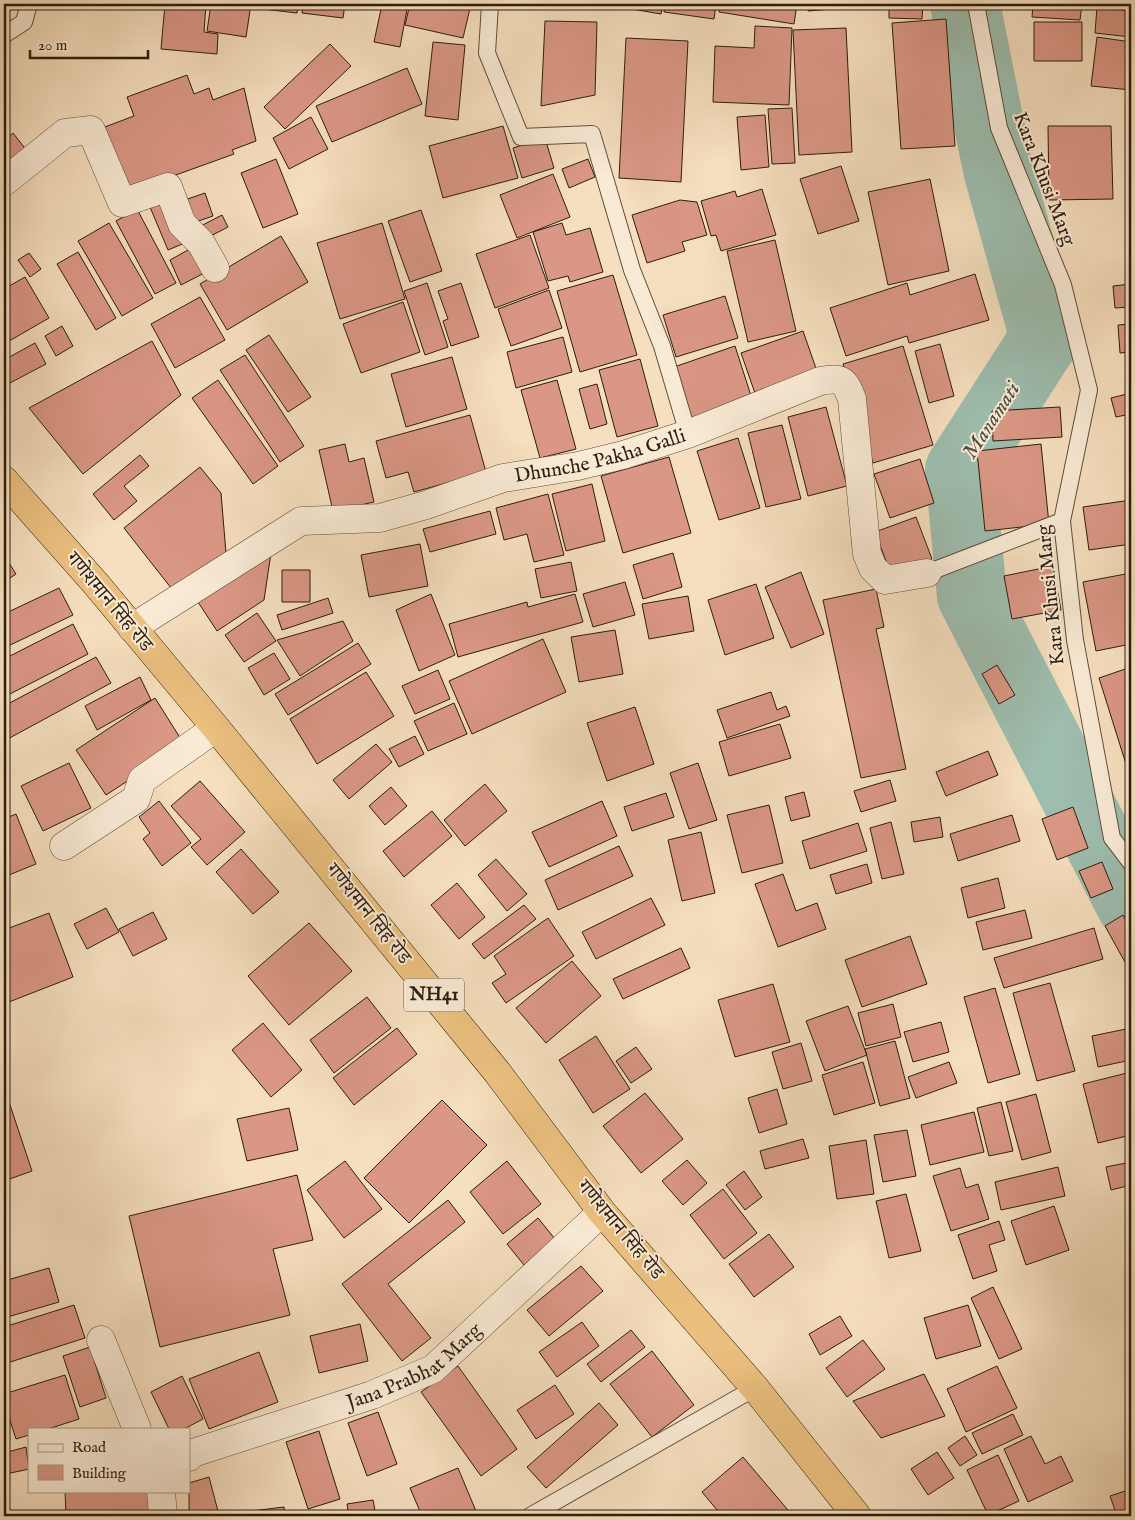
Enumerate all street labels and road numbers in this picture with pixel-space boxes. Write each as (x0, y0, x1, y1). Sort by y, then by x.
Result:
street label: Kara Khusi Marg (1007, 109, 1081, 250)
street label: Dhunche Pakha Galli (513, 423, 689, 489)
street label: Kara Khusi Marg (1031, 522, 1071, 667)
street label: गणेशमान सिंह रोड (60, 546, 160, 658)
street label: गणेशमान सिंह रोड (319, 857, 418, 971)
road number: NH41 (404, 978, 464, 1012)
street label: गणेशमान सिंह रोड (571, 1174, 671, 1286)
street label: Jana Prabhat Marg (342, 1317, 488, 1416)

